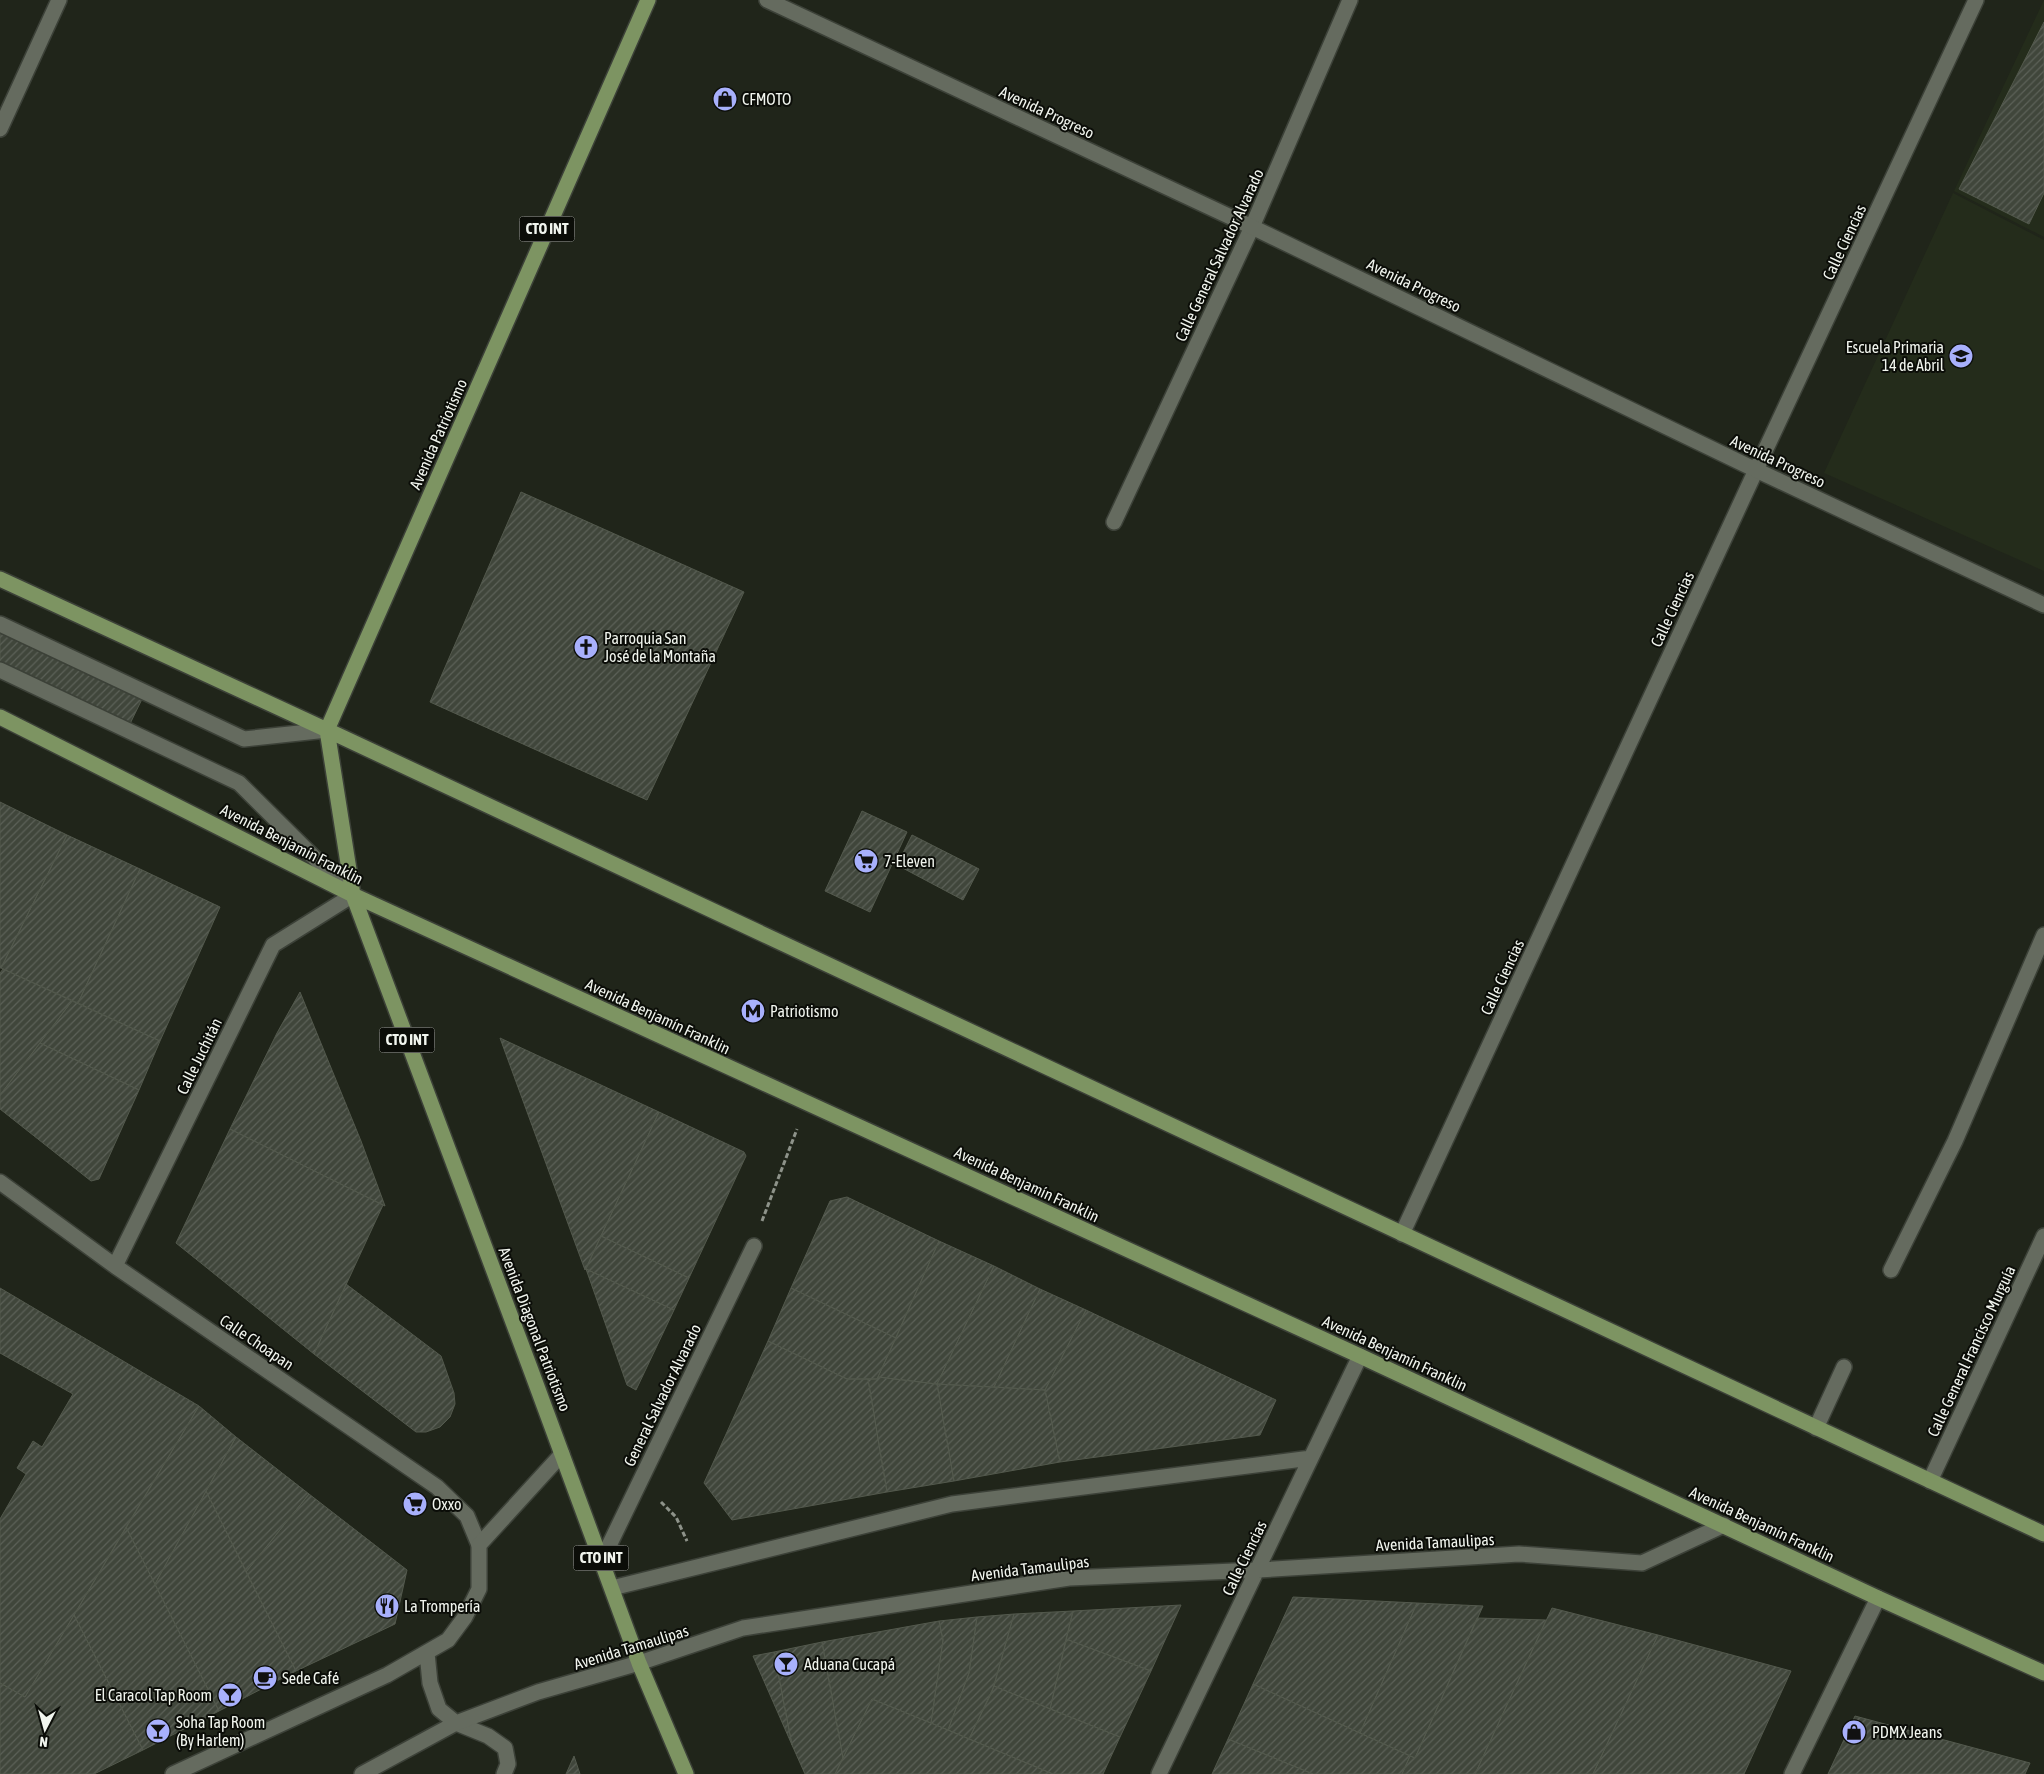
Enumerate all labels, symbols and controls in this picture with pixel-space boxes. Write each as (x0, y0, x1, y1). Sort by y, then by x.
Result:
street label: Avenida Progreso (996, 82, 1097, 143)
shop icon: CFMOTO (712, 86, 738, 112)
place label: CFMOTO (742, 90, 791, 108)
street label: Calle General Salvador Alvarado (1171, 166, 1267, 344)
street label: Calle Ciencias (1819, 201, 1869, 283)
road number: CTO INT (520, 216, 574, 242)
street label: Avenida Progreso (1364, 254, 1464, 316)
place label: Escuela Primaria 14 de Abril (1846, 338, 1945, 374)
school or university icon: Escuela Primaria 14 de Abril (1948, 343, 1974, 369)
street label: Avenida Patriotismo (406, 376, 470, 492)
street label: Avenida Progreso (1727, 431, 1828, 492)
street label: Calle Ciencias (1647, 568, 1697, 650)
place label: Parroquia San José de la Montaña (604, 629, 716, 665)
church icon: Parroquia San José de la Montaña (573, 634, 599, 660)
street label: Avenida Benjamín Franklin (217, 800, 366, 889)
supermarket icon: 7-Eleven (853, 848, 879, 874)
place label: 7-Eleven (884, 852, 935, 870)
street label: Calle Ciencias (1477, 936, 1527, 1018)
street label: Avenida Benjamín Franklin (582, 975, 733, 1058)
metro station icon: Patriotismo (740, 998, 766, 1024)
place label: Patriotismo (770, 1002, 838, 1020)
street label: Calle Juchitán (173, 1015, 225, 1097)
road number: CTO INT (380, 1028, 434, 1052)
street label: Avenida Benjamín Franklin (951, 1143, 1102, 1226)
street label: Avenida Diagonal Patriotismo (494, 1244, 575, 1414)
street label: Calle General Francisco Murguía (1923, 1263, 2019, 1440)
street label: Calle Choapan (216, 1311, 297, 1374)
street label: Avenida Benjamín Franklin (1319, 1312, 1470, 1395)
street label: General Salvador Alvarado (620, 1321, 704, 1469)
street label: Avenida Benjamín Franklin (1686, 1483, 1837, 1566)
supermarket icon: Oxxo (402, 1491, 428, 1517)
place label: Oxxo (432, 1495, 462, 1513)
street label: Calle Ciencias (1218, 1517, 1270, 1598)
street label: Avenida Tamaulipas (1375, 1530, 1495, 1555)
road number: CTO INT (574, 1546, 628, 1570)
street label: Avenida Tamaulipas (970, 1552, 1091, 1585)
restaurant icon: La Trompería (374, 1593, 400, 1619)
place label: La Trompería (404, 1597, 480, 1616)
street label: Avenida Tamaulipas (572, 1621, 691, 1674)
bar icon: Aduana Cucapá (773, 1651, 799, 1677)
place label: Aduana Cucapá (804, 1655, 895, 1674)
cafe icon: Sede Café (252, 1665, 278, 1691)
place label: Sede Café (282, 1669, 339, 1687)
bar icon: El Caracol Tap Room (217, 1682, 243, 1708)
place label: El Caracol Tap Room (95, 1686, 212, 1705)
north arrow (20, 1704, 70, 1754)
place label: Soha Tap Room (By Harlem) (176, 1713, 265, 1750)
bar icon: Soha Tap Room (By Harlem) (145, 1718, 171, 1744)
shop icon: PDMX Jeans (1841, 1719, 1867, 1745)
place label: PDMX Jeans (1872, 1723, 1942, 1741)
text: N (39, 1734, 49, 1750)

